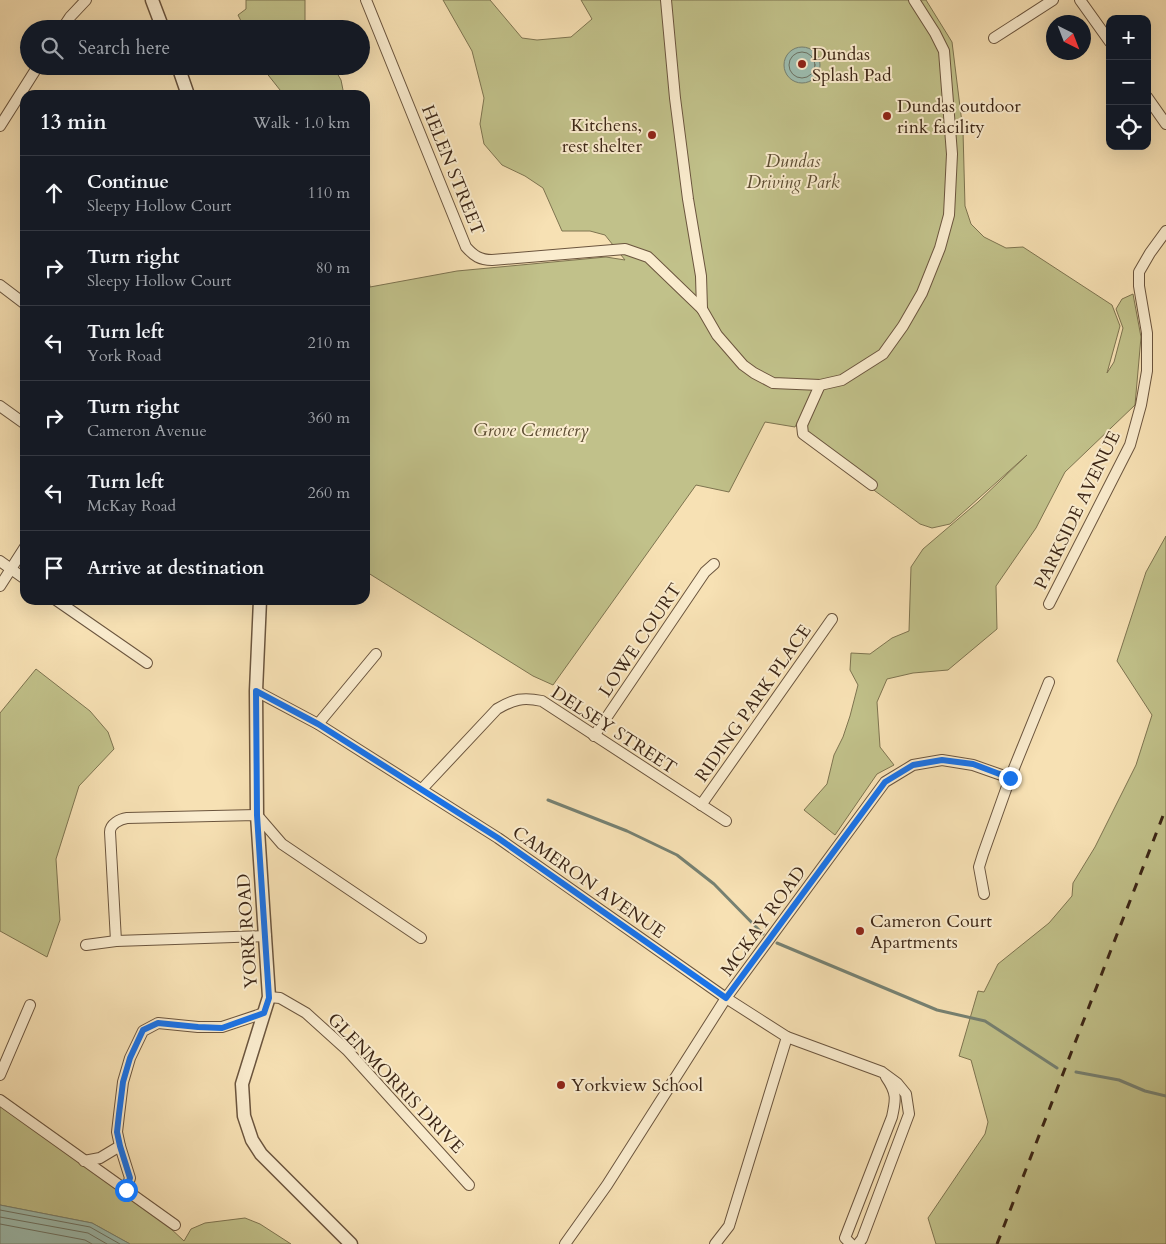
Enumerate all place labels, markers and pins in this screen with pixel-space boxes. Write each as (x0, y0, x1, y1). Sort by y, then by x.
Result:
place label: Dundas Splash Pad (812, 42, 892, 88)
marker: Dundas Splash Pad (796, 58, 808, 70)
place label: Dundas outdoor rink facility (897, 94, 1021, 140)
marker: Dundas outdoor rink facility (881, 110, 893, 122)
place label: Kitchens, rest shelter (562, 113, 642, 159)
marker: Kitchens, rest shelter (646, 129, 658, 141)
place label: Cameron Court Apartments (870, 909, 992, 955)
marker: Cameron Court Apartments (854, 925, 866, 937)
place label: Yorkview School (571, 1073, 704, 1098)
marker: Yorkview School (555, 1079, 567, 1091)

